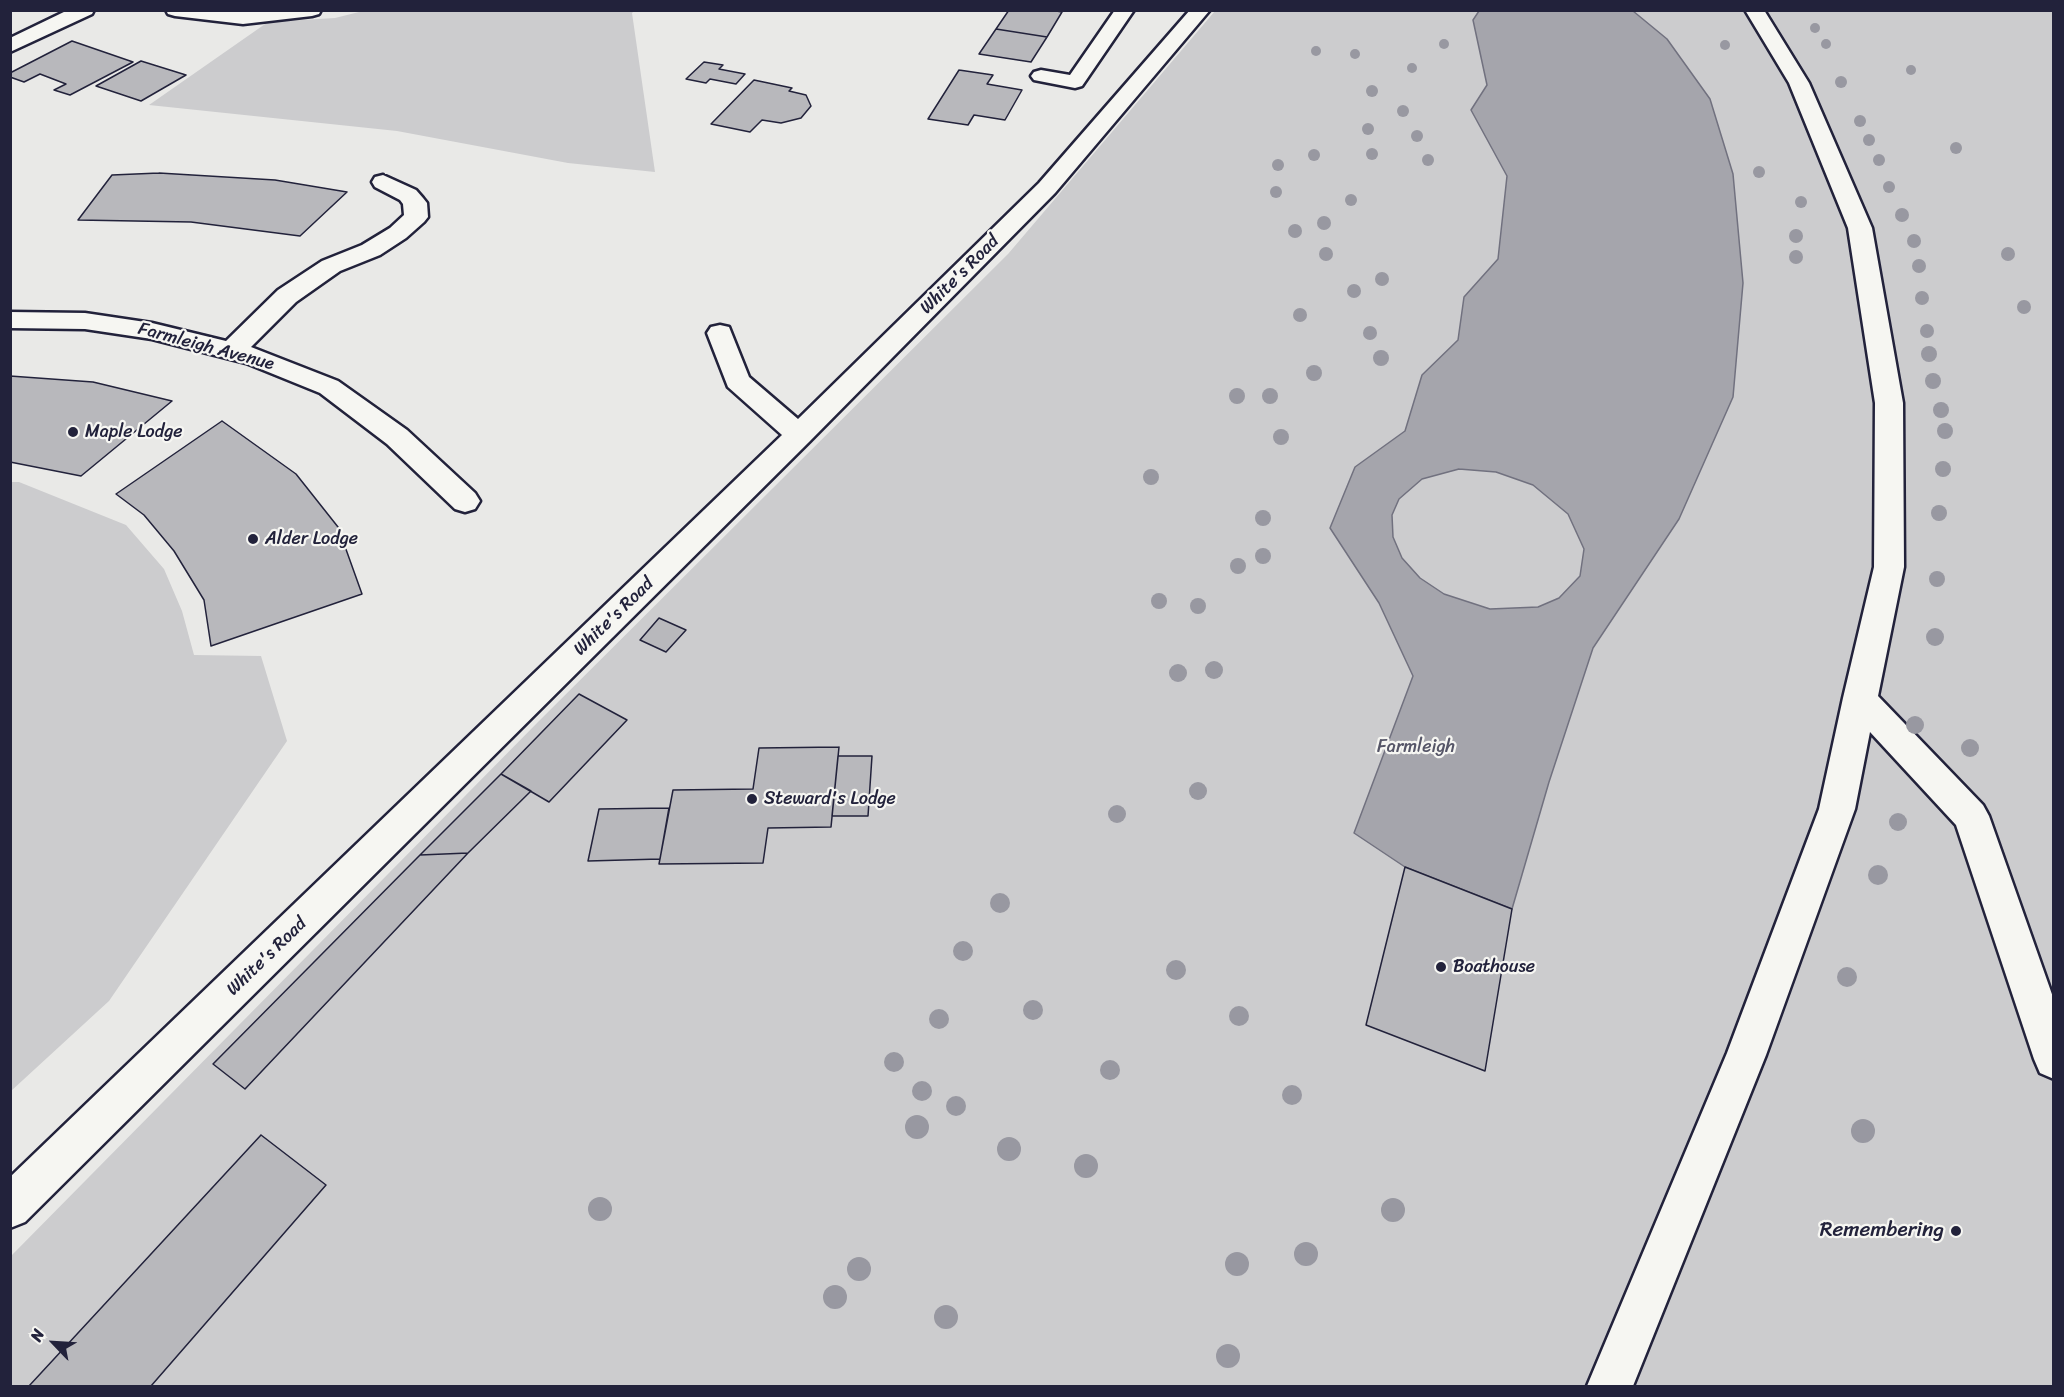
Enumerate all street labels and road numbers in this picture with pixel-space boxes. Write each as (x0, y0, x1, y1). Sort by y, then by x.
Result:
street label: White's Road (916, 231, 1004, 319)
street label: Farmleigh Avenue (136, 318, 276, 376)
street label: White's Road (570, 574, 658, 660)
street label: White's Road (223, 914, 311, 1000)

